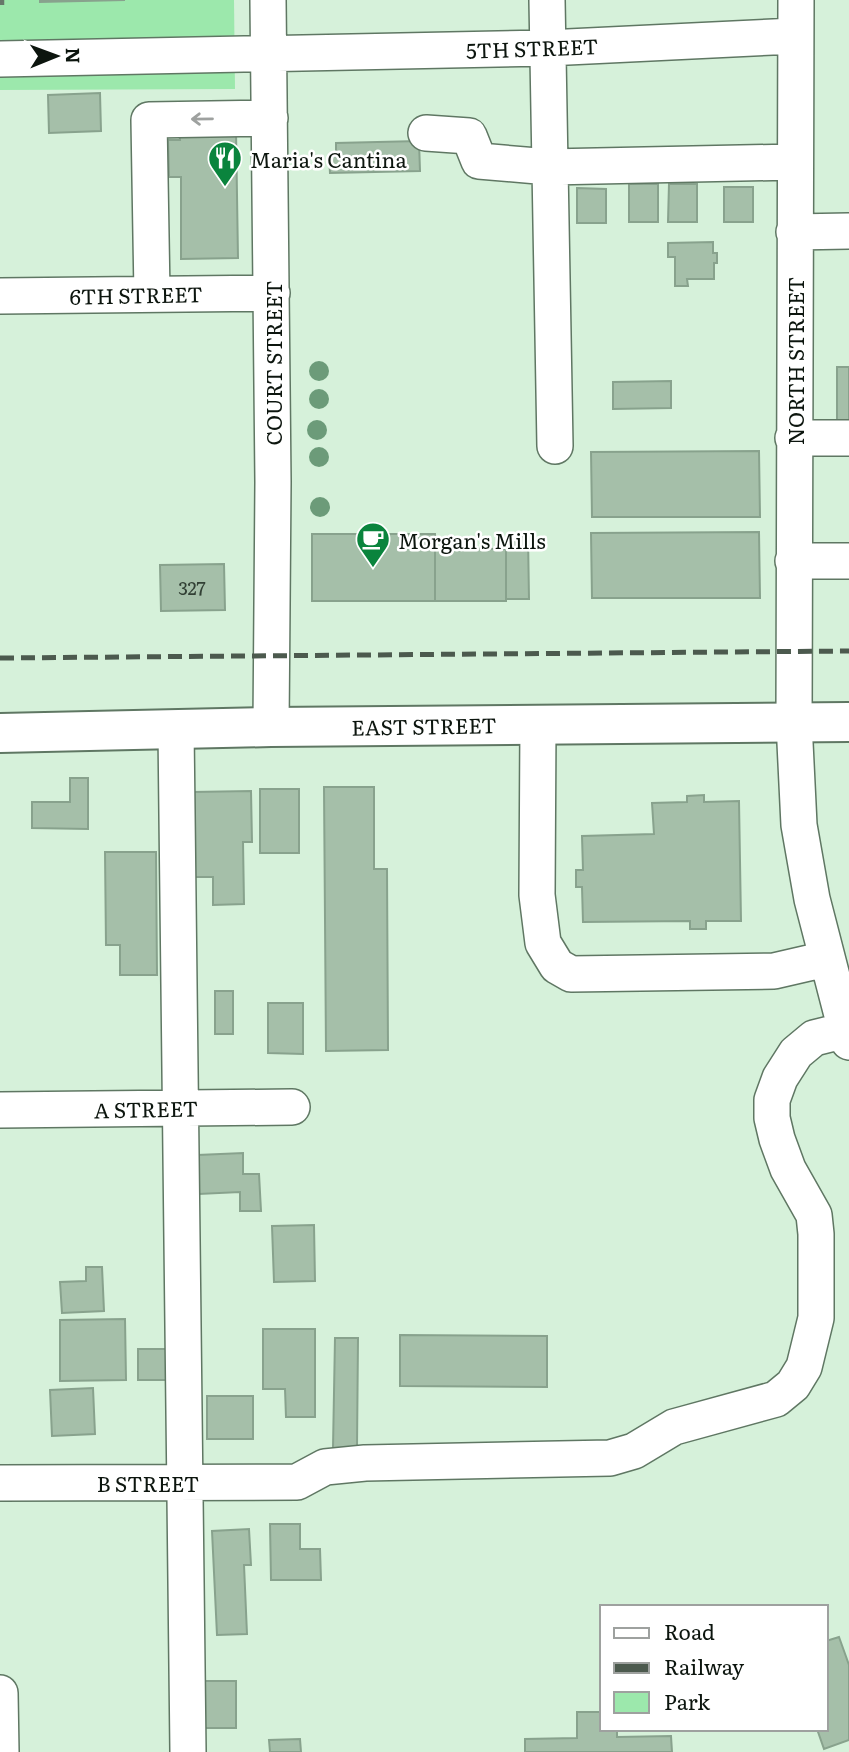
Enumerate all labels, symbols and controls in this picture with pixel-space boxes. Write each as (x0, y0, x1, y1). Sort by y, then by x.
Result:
north arrow (21, 21, 91, 91)
street label: 5TH STREET (465, 29, 599, 65)
text: N (60, 47, 88, 64)
one-way arrow (190, 112, 213, 126)
restaurant icon: Maria's Cantina (206, 139, 244, 188)
place label: Maria's Cantina (250, 143, 407, 174)
street label: 6TH STREET (69, 277, 203, 311)
street label: NORTH STREET (779, 277, 810, 445)
street label: COURT STREET (257, 280, 288, 446)
cafe icon: Morgan's Mills (354, 520, 392, 569)
place label: Morgan's Mills (398, 524, 546, 555)
house number: 327 (178, 574, 206, 601)
street label: EAST STREET (351, 708, 497, 742)
street label: A STREET (94, 1092, 198, 1124)
street label: B STREET (97, 1467, 199, 1498)
legend (600, 1605, 828, 1731)
text: Road (664, 1615, 715, 1646)
text: Railway (664, 1650, 745, 1681)
text: Park (664, 1685, 710, 1716)

